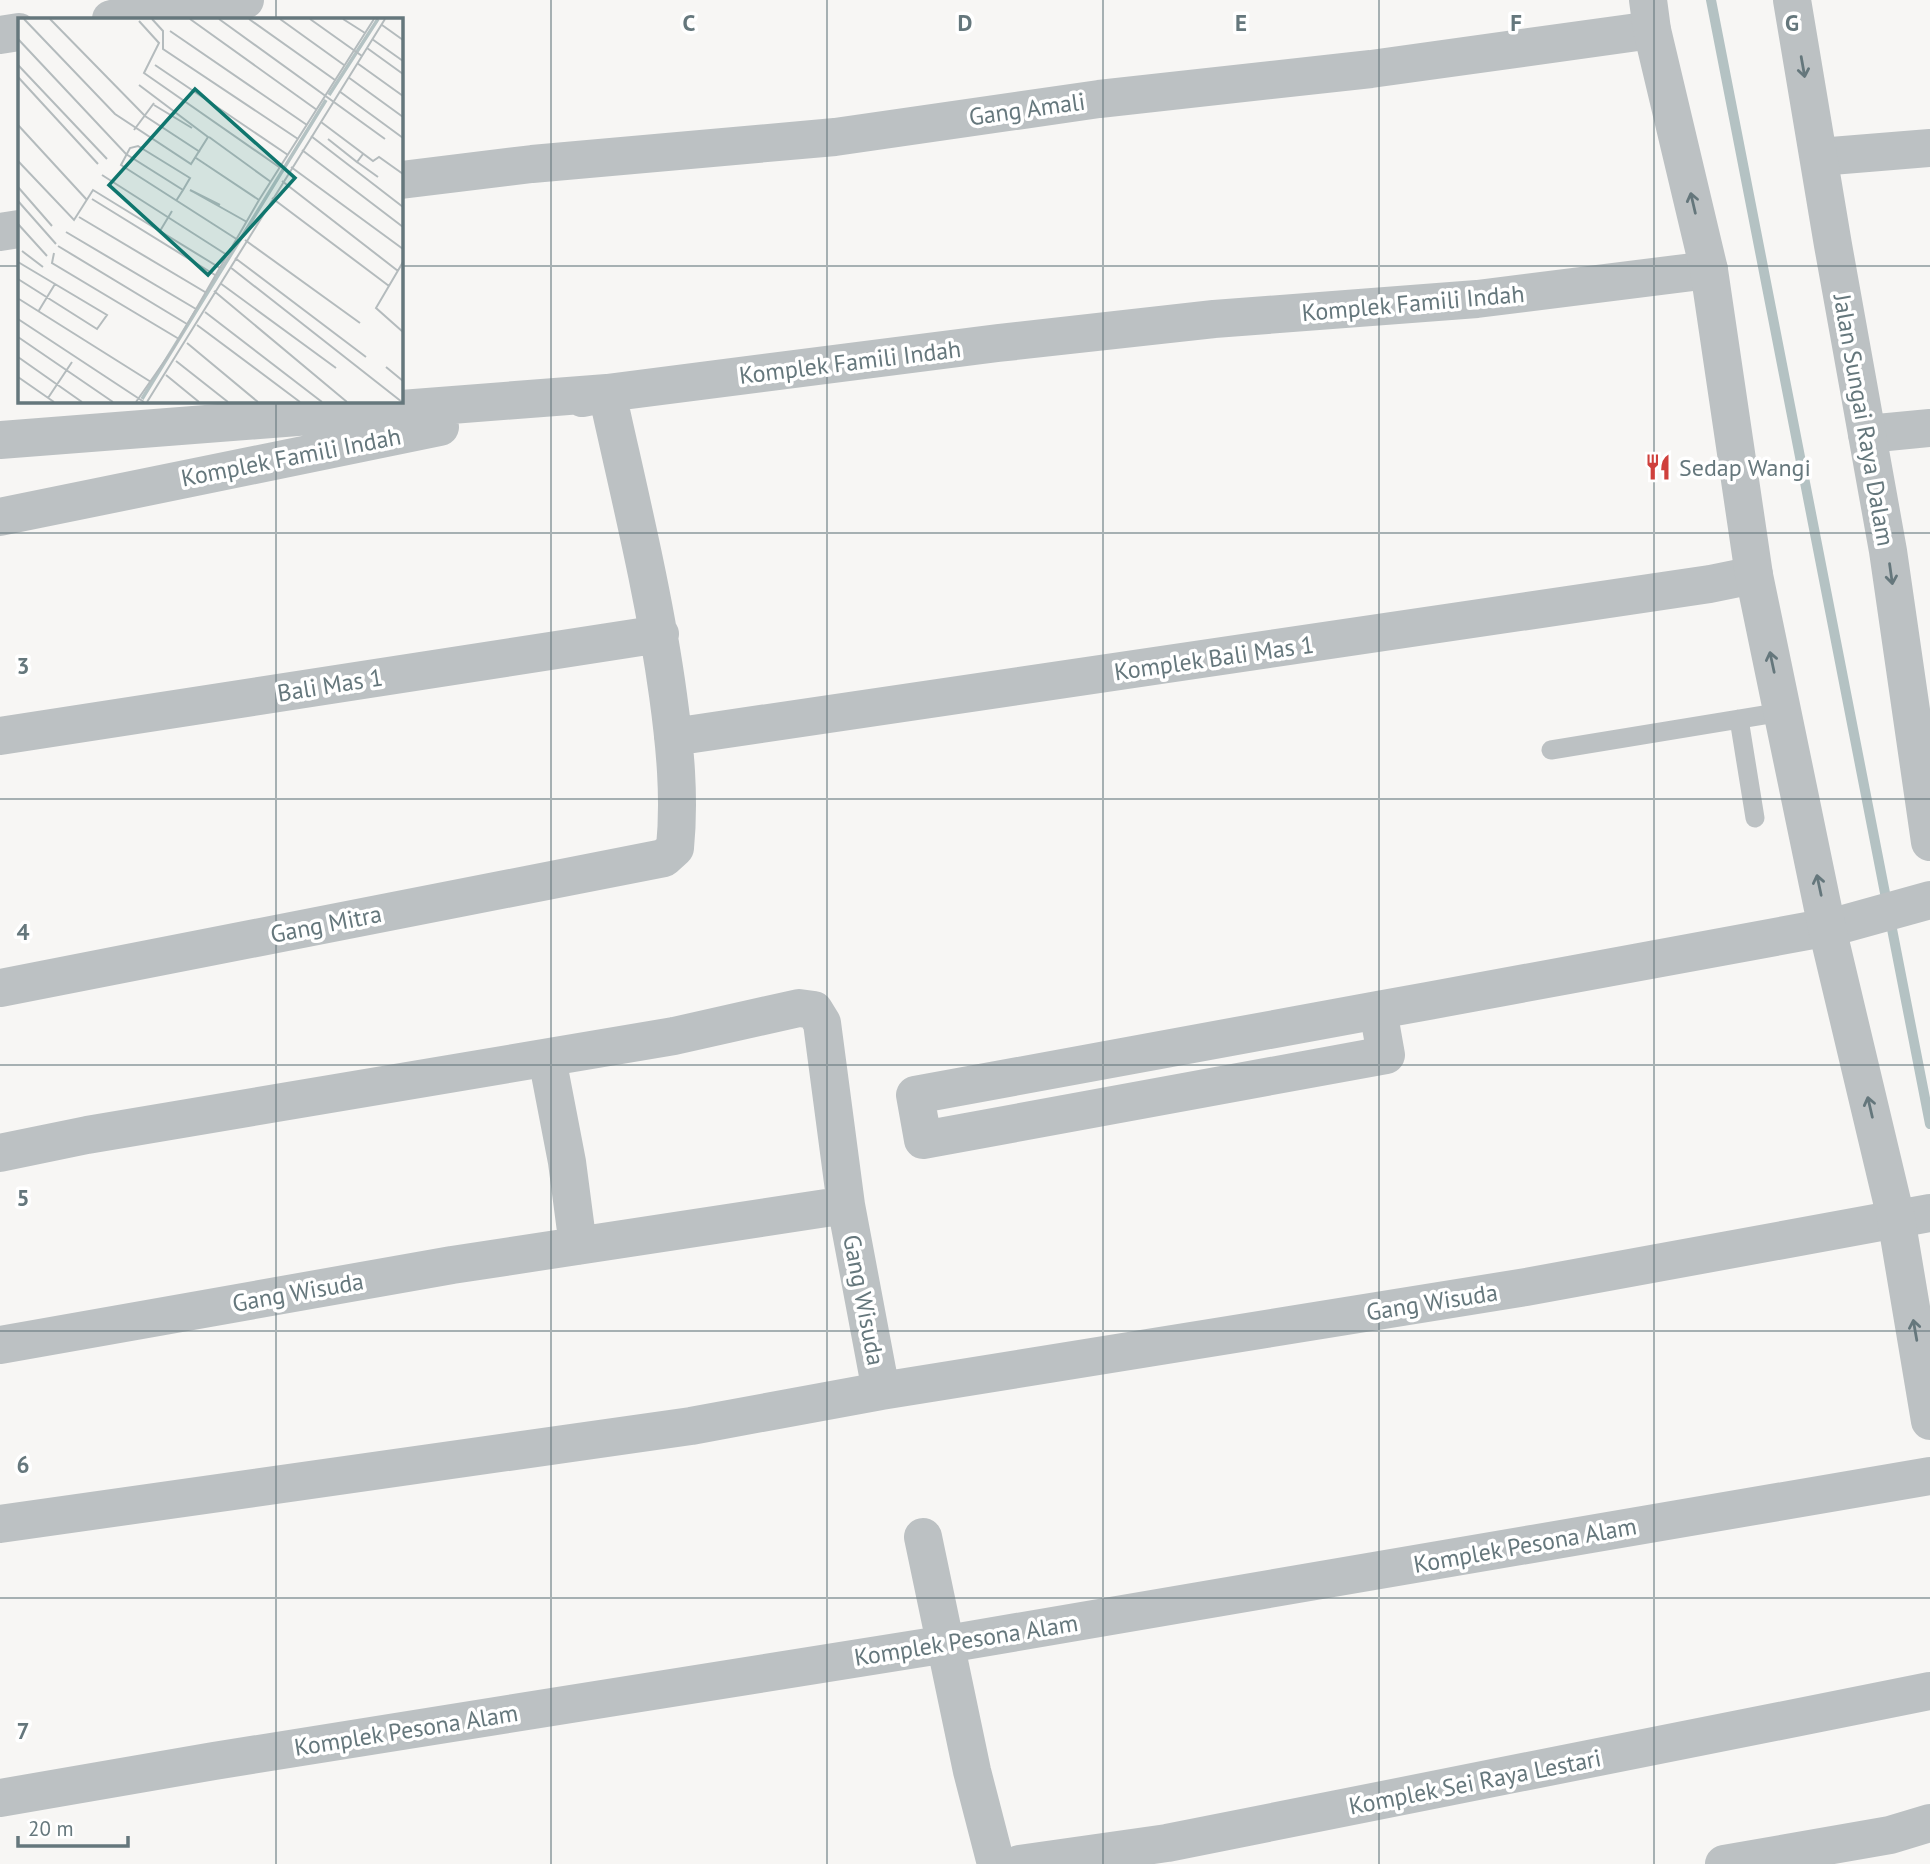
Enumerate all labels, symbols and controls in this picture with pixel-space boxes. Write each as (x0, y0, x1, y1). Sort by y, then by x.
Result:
text: C (683, 8, 696, 37)
text: D (958, 8, 972, 37)
text: E (1235, 8, 1247, 37)
text: F (1510, 8, 1522, 37)
text: G (1785, 8, 1799, 37)
inset map (18, 18, 402, 402)
one-way arrow (1797, 55, 1810, 78)
street label: Gang Amali (967, 86, 1087, 132)
one-way arrow (1686, 192, 1699, 215)
street label: Komplek Famili Indah (1300, 278, 1526, 328)
street label: Jalan Sungai Raya Dalam (1826, 291, 1901, 548)
street label: Komplek Famili Indah (737, 333, 963, 391)
street label: Komplek Famili Indah (178, 420, 404, 494)
restaurant icon: Sedap Wangi (1643, 452, 1673, 482)
place label: Sedap Wangi (1679, 452, 1811, 483)
one-way arrow (1885, 562, 1898, 585)
street label: Komplek Bali Mas 1 (1112, 629, 1316, 687)
text: 3 (16, 651, 30, 680)
one-way arrow (1765, 651, 1779, 674)
street label: Bali Mas 1 (275, 661, 385, 709)
one-way arrow (1811, 874, 1825, 897)
street label: Gang Mitra (268, 898, 384, 950)
text: 4 (16, 917, 30, 946)
one-way arrow (1862, 1096, 1876, 1119)
text: 5 (16, 1183, 30, 1212)
street label: Gang Wisuda (836, 1232, 892, 1368)
street label: Gang Wisuda (230, 1265, 366, 1319)
street label: Gang Wisuda (1364, 1276, 1500, 1328)
one-way arrow (1908, 1319, 1921, 1341)
text: 6 (16, 1450, 30, 1479)
street label: Komplek Pesona Alam (1411, 1510, 1639, 1580)
street label: Komplek Pesona Alam (852, 1607, 1080, 1673)
street label: Komplek Pesona Alam (292, 1697, 520, 1763)
text: 7 (16, 1716, 30, 1745)
street label: Komplek Sei Raya Lestari (1346, 1742, 1604, 1822)
scale bar (18, 1804, 128, 1848)
text: 20 m (28, 1815, 74, 1842)

